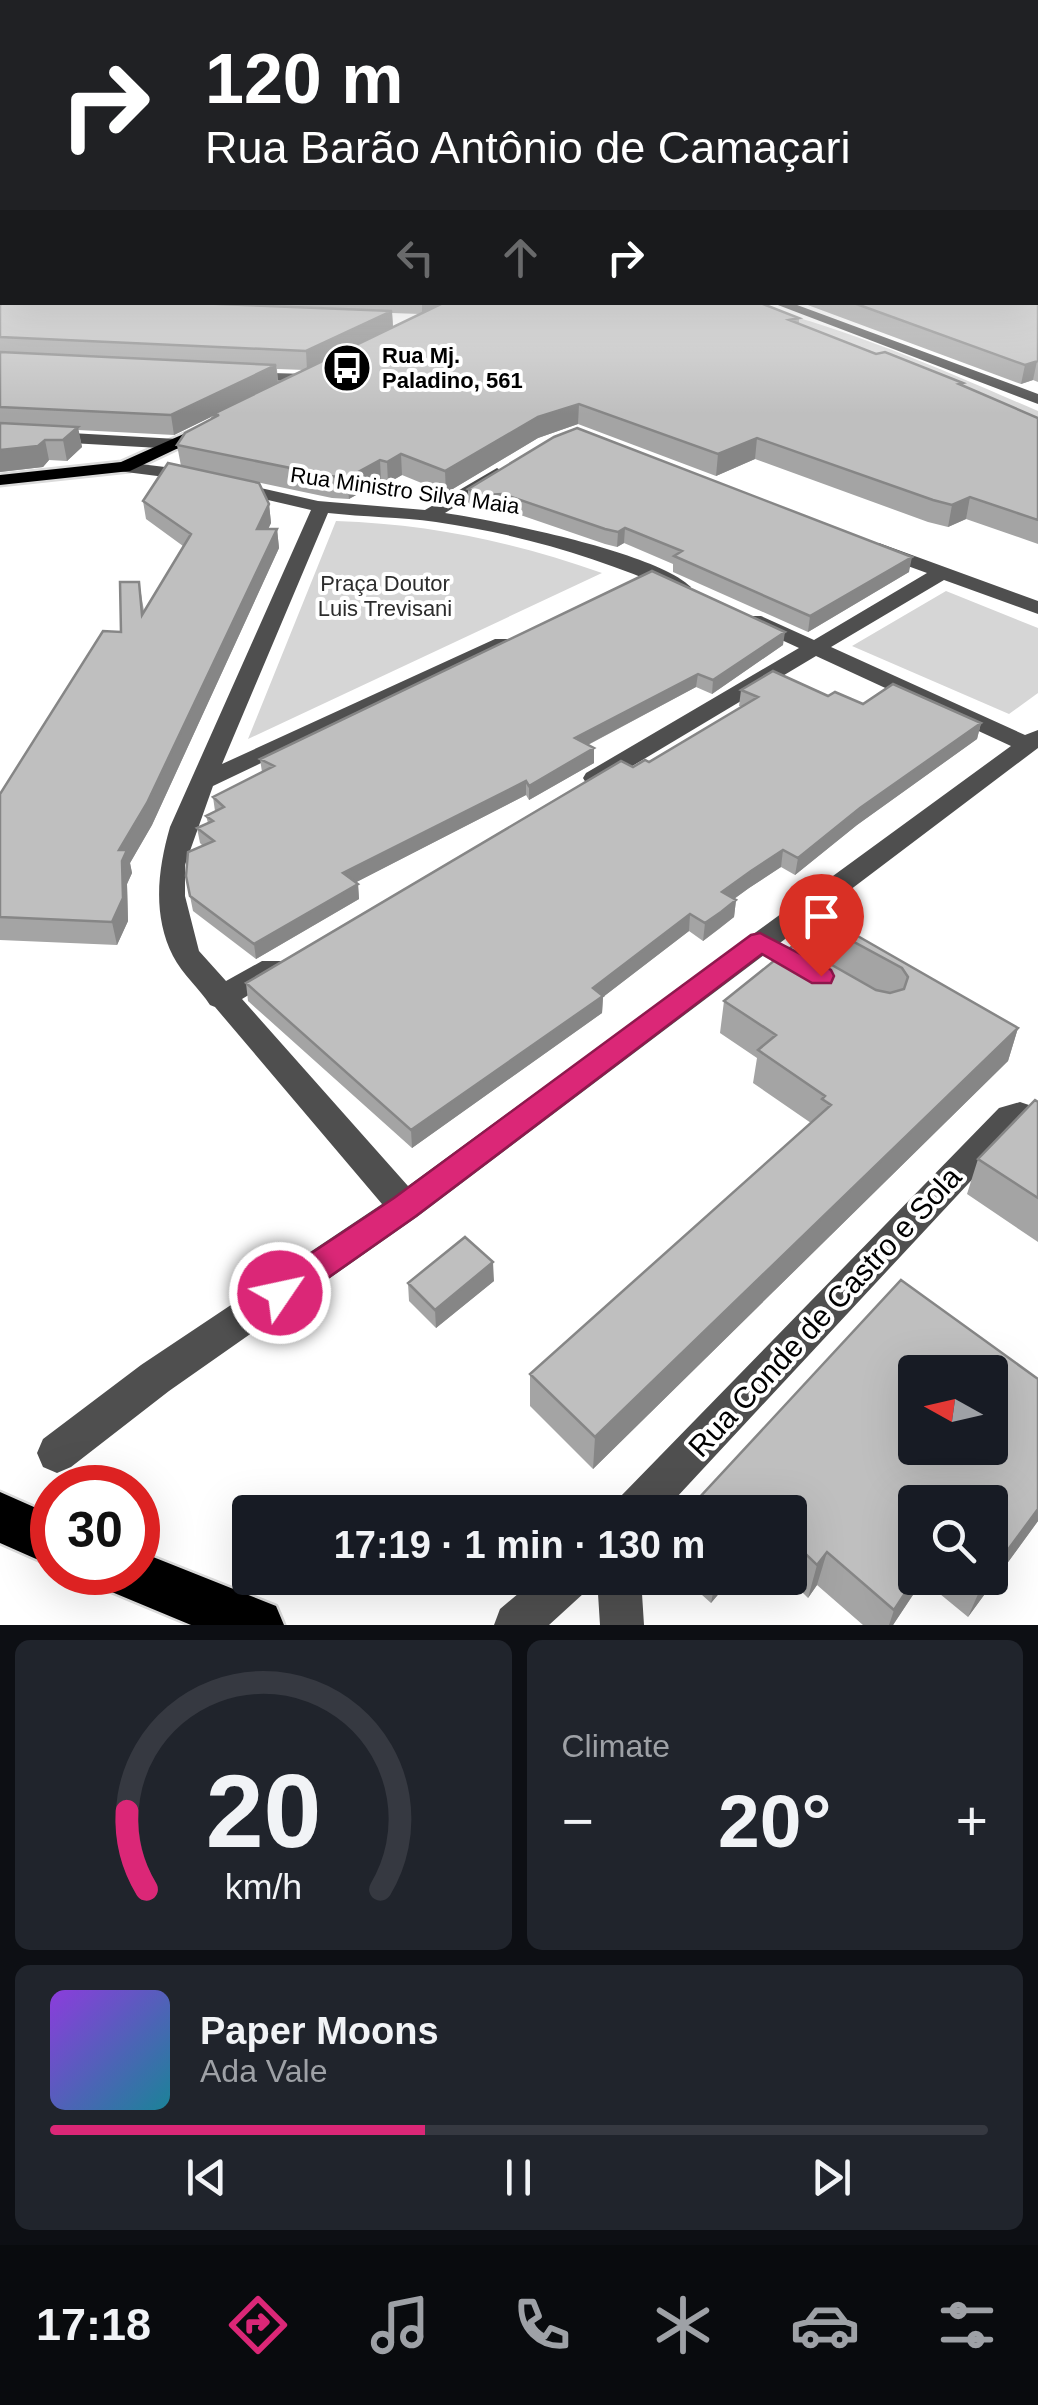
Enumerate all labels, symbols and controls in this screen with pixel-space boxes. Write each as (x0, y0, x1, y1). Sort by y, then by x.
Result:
icon: right (40, 40, 170, 170)
text: 120 m (205, 40, 403, 118)
text: Rua Barão Antônio de Camaçari (205, 122, 850, 173)
icon: left (388, 230, 443, 285)
icon: ahead (493, 230, 548, 285)
icon: right (598, 230, 653, 285)
bus stop icon: Rua Mj. Paladino, 561 (321, 342, 373, 394)
place label: Rua Mj. Paladino, 561 (382, 343, 523, 393)
street label: Rua Ministro Silva Maia (289, 462, 522, 519)
park label: Praça Doutor Luis Trevisani (318, 571, 452, 621)
pin (779, 874, 864, 977)
icon: arrive (794, 889, 849, 944)
street label: Rua Conde de Castro e Sola (682, 1160, 968, 1463)
position arrow (228, 1241, 332, 1345)
north arrow (898, 1355, 1008, 1465)
map controls (898, 1355, 1008, 1595)
speed limit sign: 30 (30, 1465, 160, 1595)
button: search (898, 1485, 1008, 1595)
text: 17:19 · 1 min · 130 m (334, 1524, 705, 1566)
text: Climate (562, 1728, 670, 1764)
text: 20 (205, 1753, 321, 1869)
text: 20° (718, 1779, 831, 1863)
text: − (562, 1790, 594, 1852)
text: + (956, 1790, 988, 1852)
text: km/h (225, 1867, 302, 1907)
text: Paper Moons (200, 2010, 439, 2052)
text: Ada Vale (200, 2053, 328, 2089)
icon: previous (179, 2150, 234, 2205)
icon: pause (491, 2150, 546, 2205)
icon: next (804, 2150, 859, 2205)
icon: directions (223, 2290, 293, 2360)
icon: music (365, 2290, 435, 2360)
icon: phone (507, 2290, 577, 2360)
icon: climate (648, 2290, 718, 2360)
icon: car (790, 2290, 860, 2360)
icon: filters (932, 2290, 1002, 2360)
text: 17:18 (36, 2299, 151, 2350)

